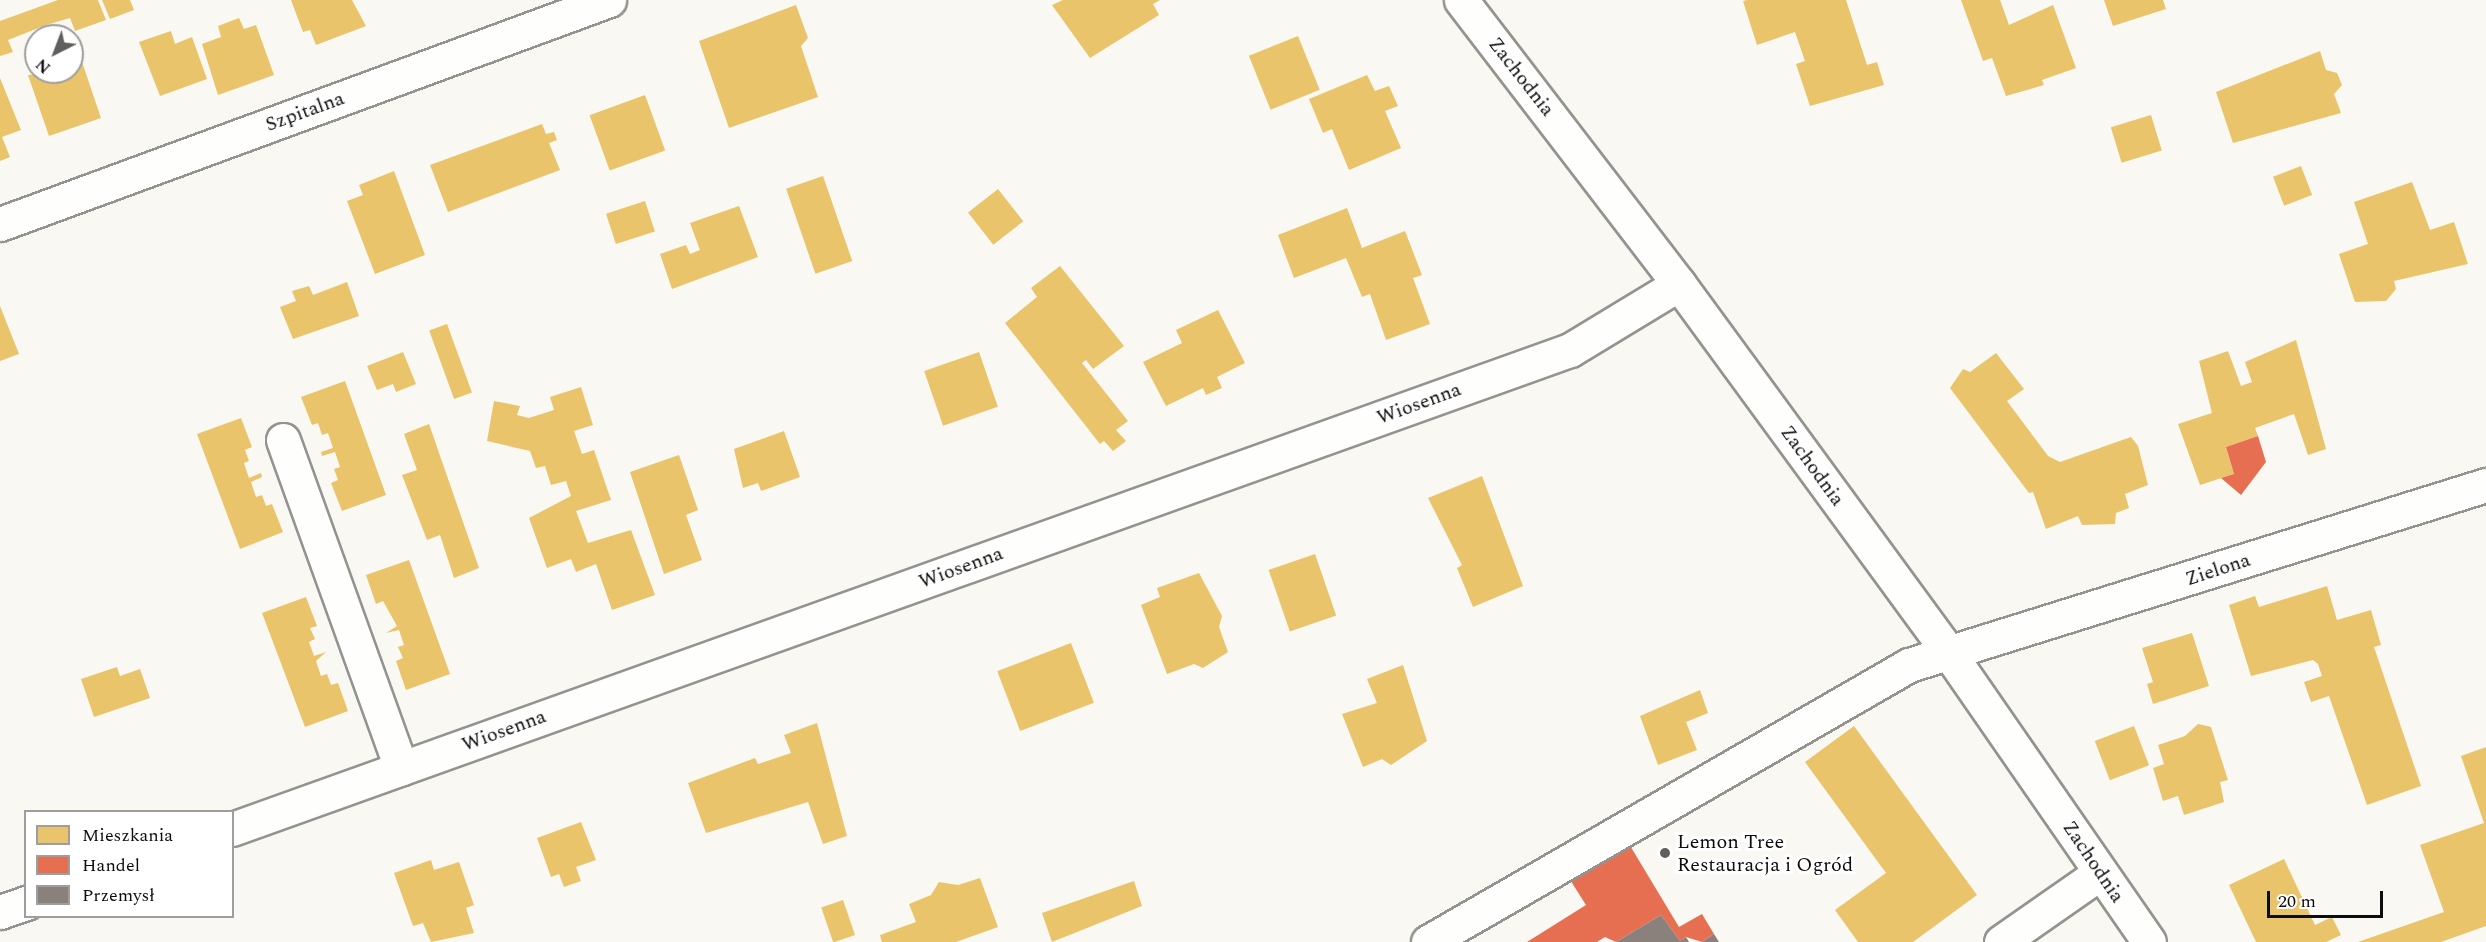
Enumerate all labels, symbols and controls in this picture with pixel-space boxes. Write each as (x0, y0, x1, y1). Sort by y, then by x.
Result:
north arrow (24, 24, 84, 84)
street label: Zachodnia (1483, 33, 1559, 121)
text: N (30, 53, 56, 79)
street label: Szpitalna (262, 87, 348, 137)
street label: Wiosenna (1374, 378, 1464, 430)
street label: Zachodnia (1775, 421, 1849, 511)
street label: Wiosenna (916, 542, 1006, 594)
street label: Zielona (2182, 548, 2254, 592)
street label: Wiosenna (459, 705, 549, 757)
legend (24, 810, 234, 918)
street label: Zachodnia (2057, 816, 2129, 908)
text: Mieszkania (82, 822, 173, 849)
place label: Lemon Tree Restauracja i Ogród (1677, 830, 1853, 877)
marker: Lemon Tree Restauracja i Ogród (1658, 846, 1672, 860)
text: Handel (82, 852, 140, 879)
scale bar (2270, 879, 2386, 917)
text: Przemysł (82, 882, 155, 909)
text: 20 m (2278, 888, 2316, 915)

